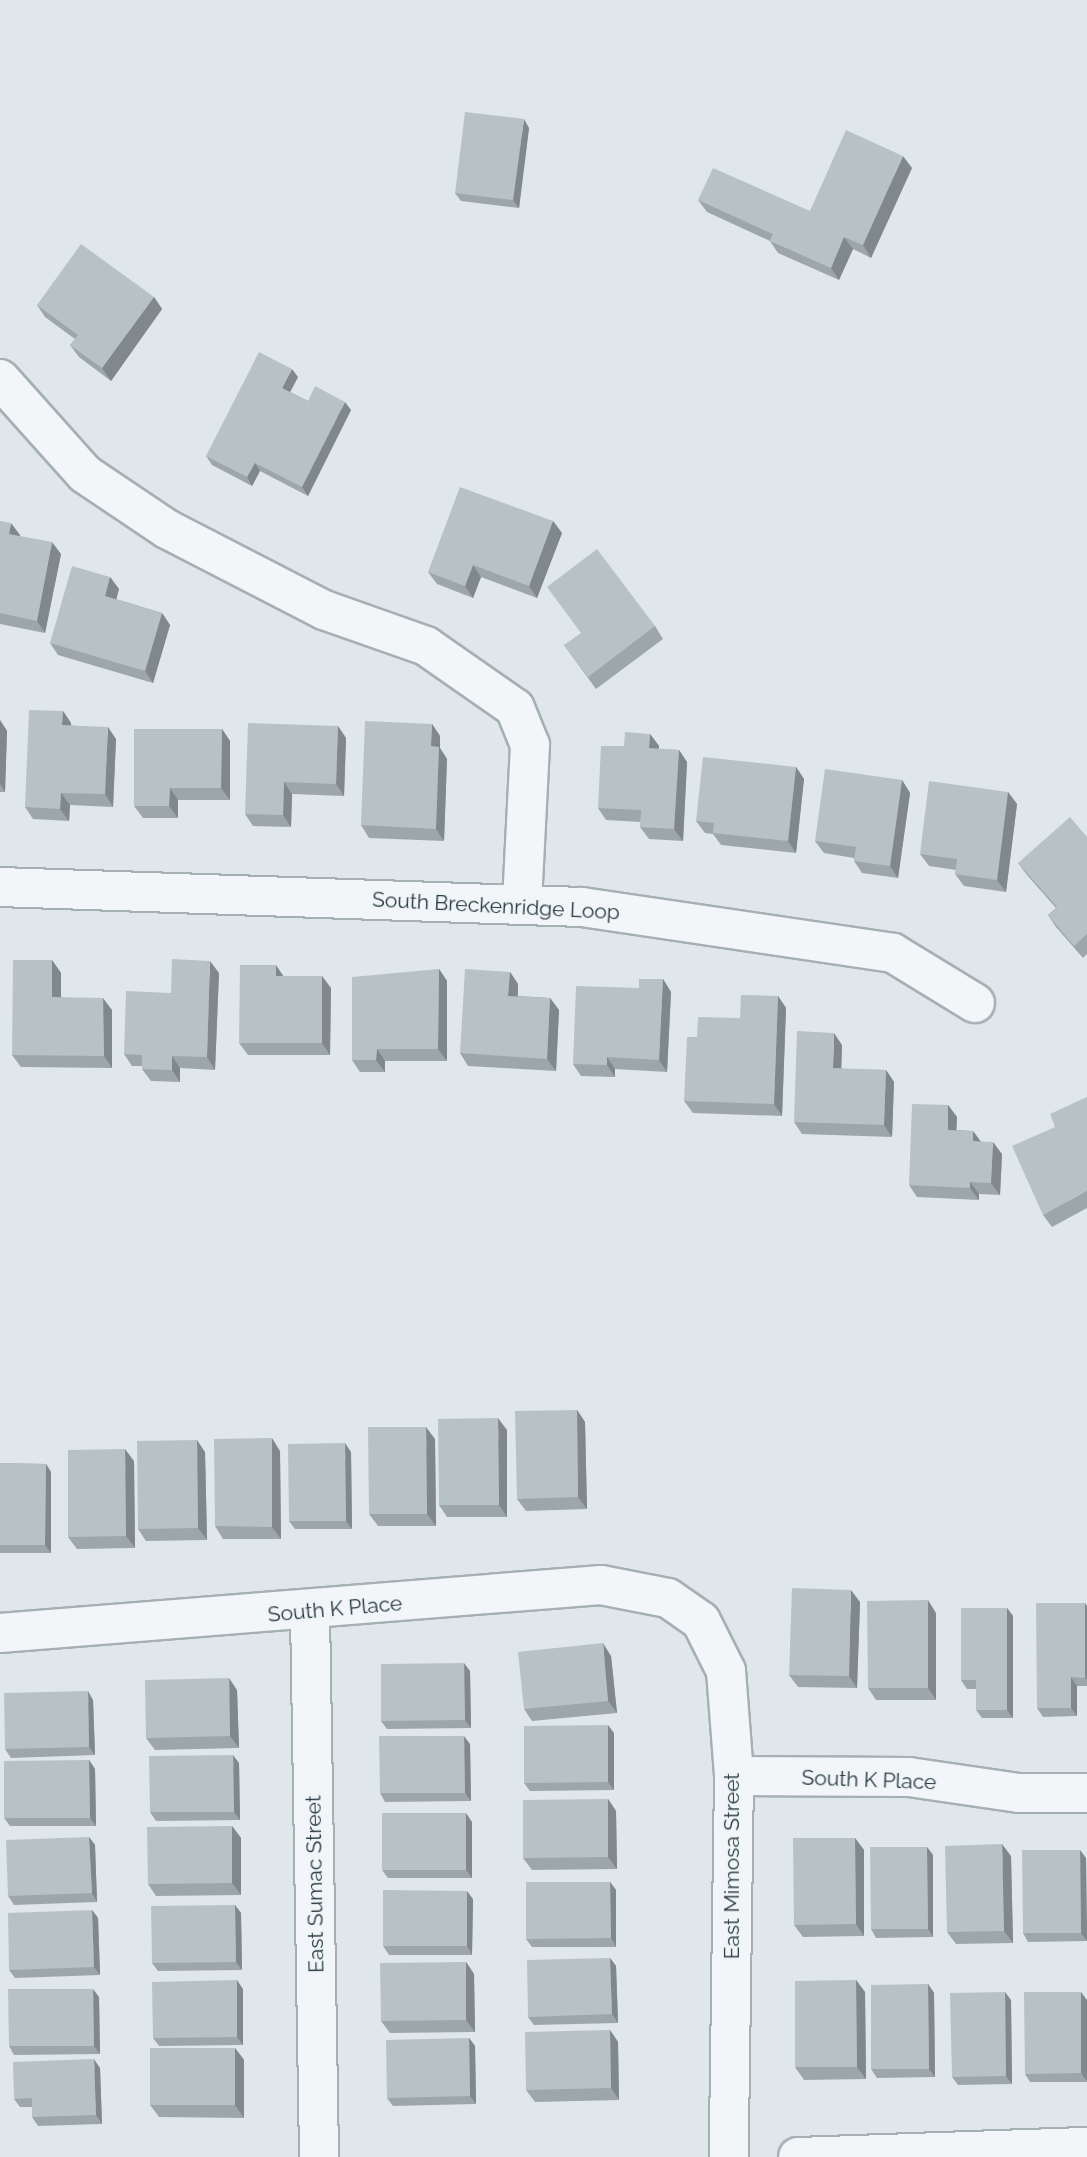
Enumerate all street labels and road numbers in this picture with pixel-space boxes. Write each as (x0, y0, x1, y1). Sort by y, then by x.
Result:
street label: South Breckenridge Loop (372, 887, 620, 925)
street label: South K Place (267, 1591, 403, 1627)
street label: South K Place (801, 1765, 937, 1795)
street label: East Mimosa Street (719, 1773, 745, 1959)
street label: East Sumac Street (301, 1795, 329, 1973)

